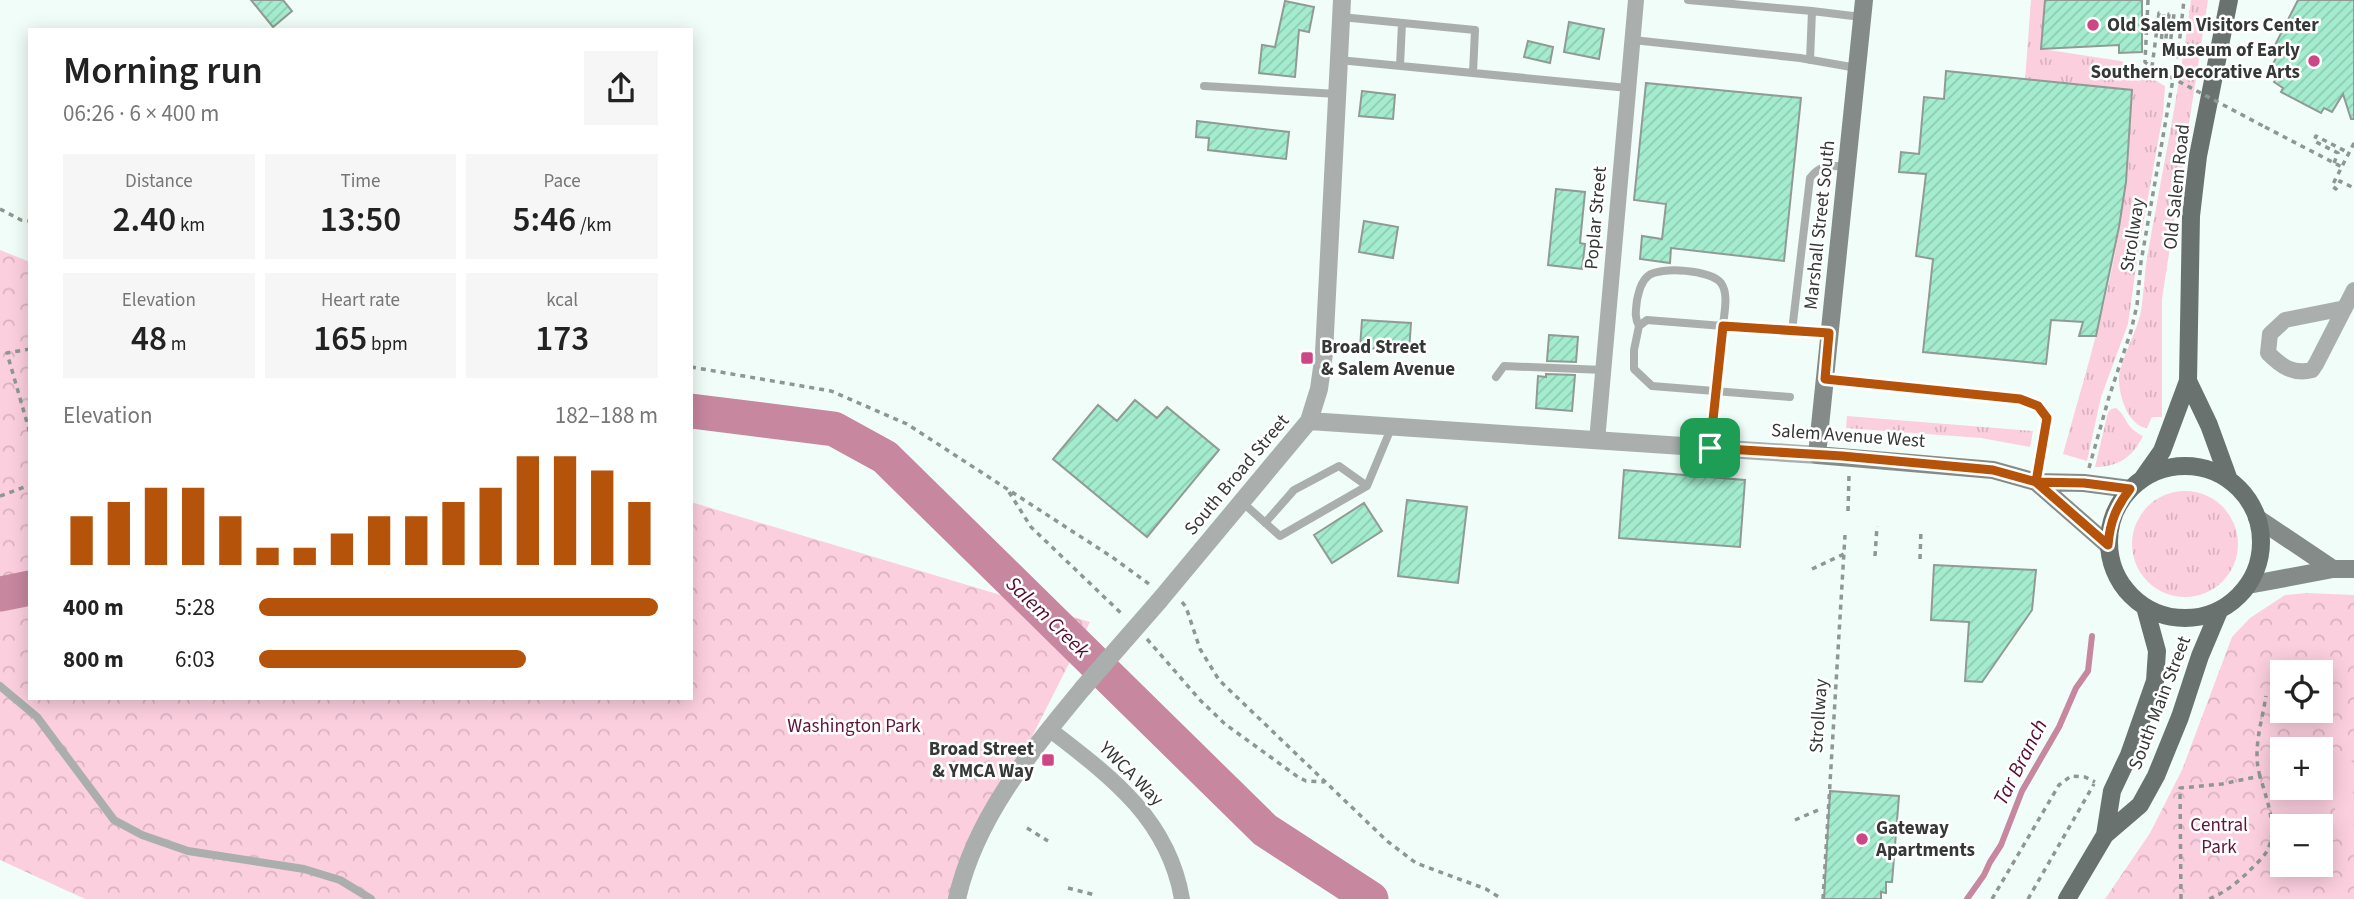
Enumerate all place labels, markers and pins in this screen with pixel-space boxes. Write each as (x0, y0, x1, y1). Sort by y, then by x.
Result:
place label: Old Salem Visitors Center (2107, 12, 2319, 39)
marker: Old Salem Visitors Center (2085, 17, 2101, 33)
place label: Museum of Early Southern Decorative Arts (2090, 37, 2300, 86)
marker: Museum of Early Southern Decorative Arts (2306, 53, 2322, 69)
place label: Broad Street & Salem Avenue (1321, 334, 1455, 383)
marker: Broad Street & Salem Avenue (1299, 350, 1315, 366)
pin (1680, 418, 1740, 478)
place label: Broad Street & YMCA Way (929, 736, 1034, 785)
marker: Broad Street & YMCA Way (1040, 752, 1056, 768)
place label: Gateway Apartments (1875, 815, 1975, 864)
marker: Gateway Apartments (1854, 831, 1870, 847)

